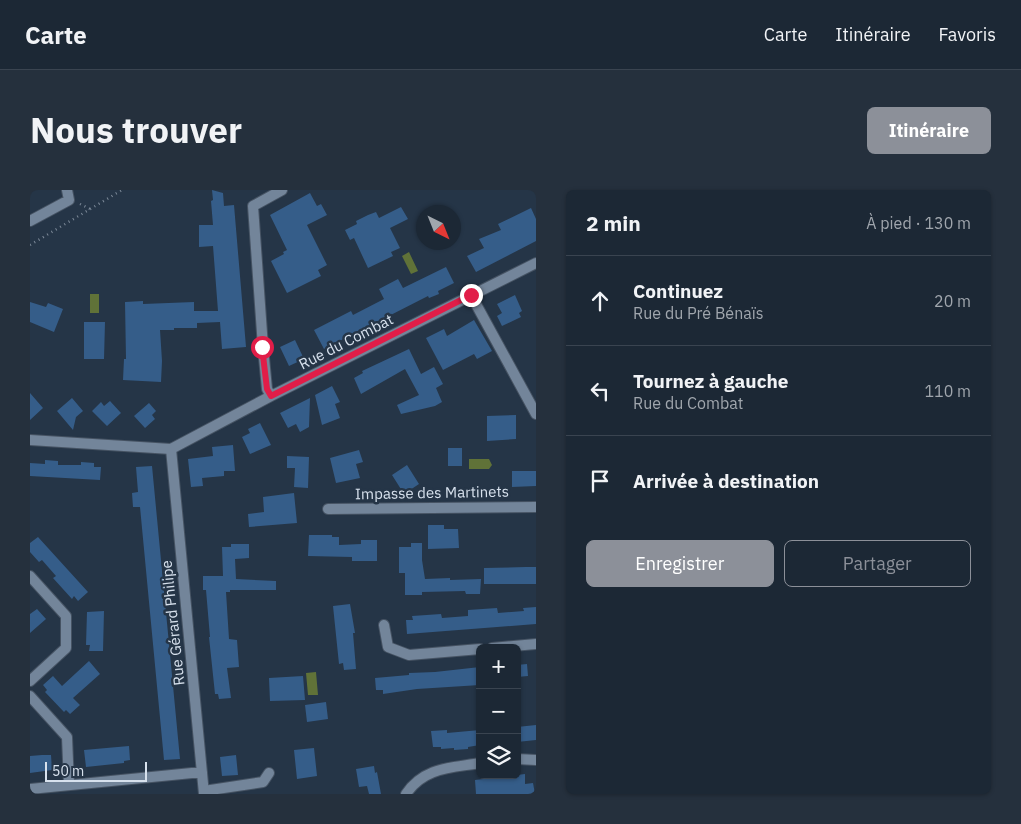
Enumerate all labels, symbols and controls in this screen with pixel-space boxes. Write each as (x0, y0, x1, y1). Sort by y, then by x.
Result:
text: Carte (25, 19, 87, 51)
text: Carte (764, 23, 807, 46)
text: Itinéraire (835, 23, 911, 46)
text: Favoris (939, 23, 996, 46)
text: Nous trouver (30, 107, 242, 153)
button: Itinéraire (867, 107, 991, 154)
north arrow (416, 205, 461, 250)
text: 2 min (586, 209, 641, 237)
text: À pied · 130 m (866, 213, 971, 233)
text: Continuez (633, 279, 723, 303)
route end (460, 284, 483, 307)
icon: ahead (586, 287, 614, 315)
text: 20 m (934, 291, 971, 311)
text: Rue du Pré Bénaïs (633, 303, 764, 323)
street label: Rue du Combat (295, 310, 396, 374)
route start (251, 336, 274, 359)
text: Tournez à gauche (633, 369, 789, 393)
icon: left (586, 377, 614, 405)
text: 110 m (924, 381, 971, 401)
text: Rue du Combat (633, 393, 743, 413)
icon: arrive (586, 467, 614, 495)
text: Arrivée à destination (633, 469, 819, 493)
street label: Impasse des Martinets (355, 482, 509, 503)
button: Enregistrer (586, 540, 774, 587)
button: Partager (784, 540, 971, 587)
street label: Rue Gérard Philipe (156, 560, 189, 687)
map controls (476, 644, 521, 779)
button: + (476, 644, 521, 689)
button: − (476, 689, 521, 734)
button: layers (476, 734, 521, 779)
scale bar (45, 759, 148, 782)
text: 50 m (52, 762, 84, 780)

